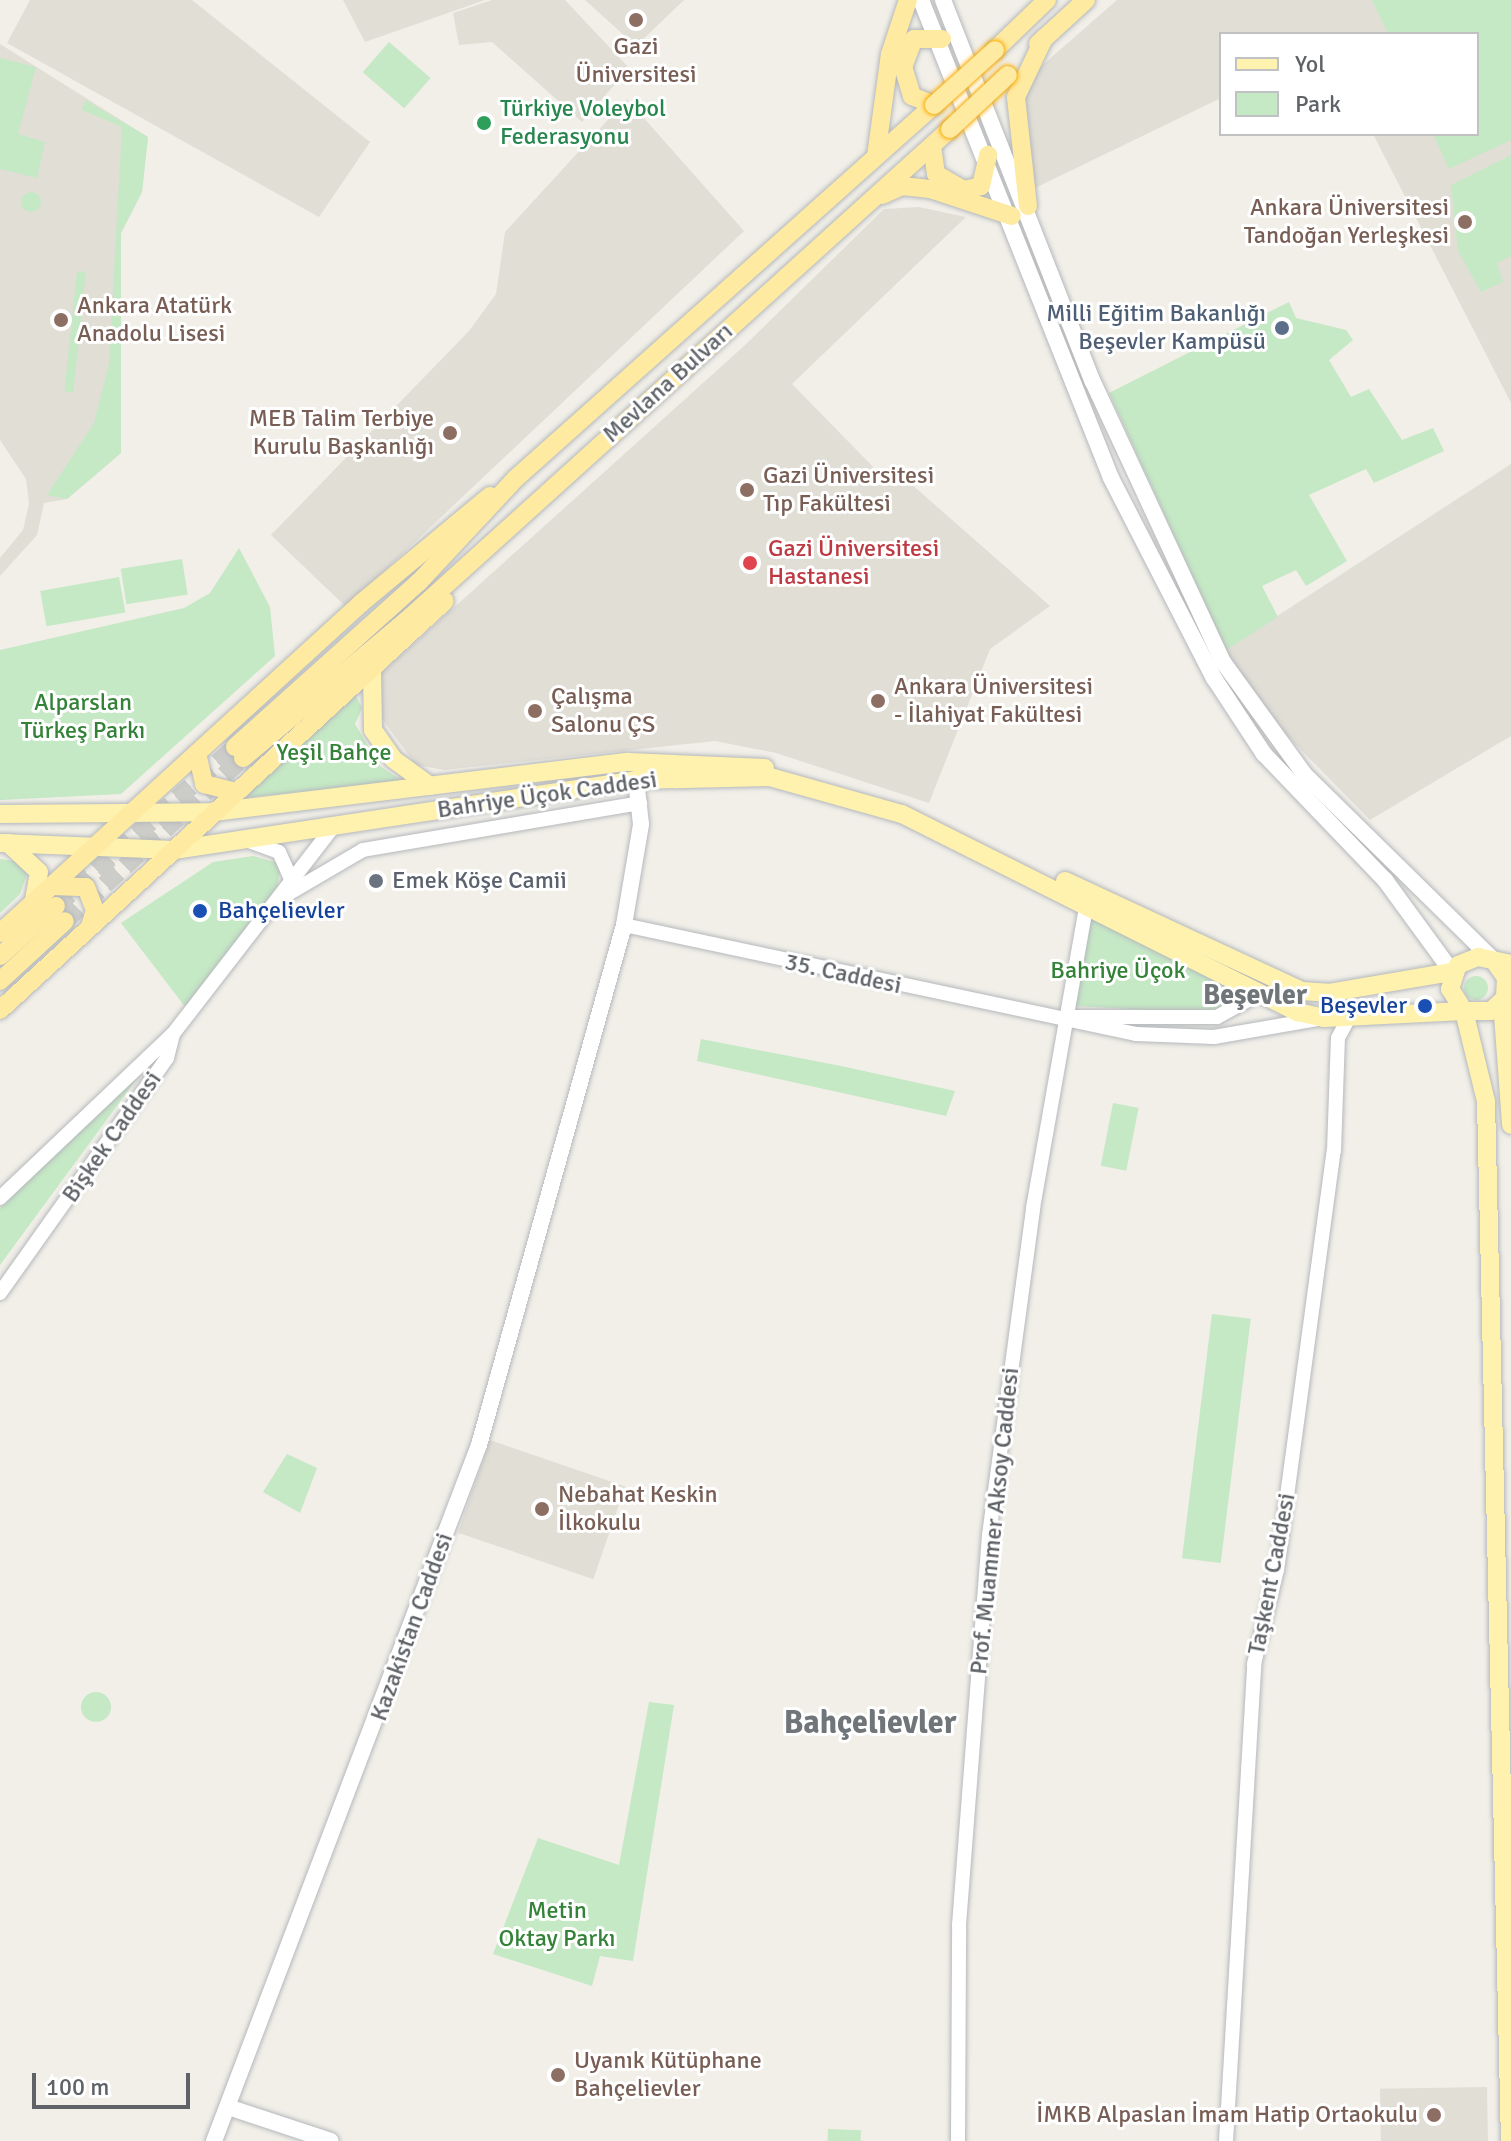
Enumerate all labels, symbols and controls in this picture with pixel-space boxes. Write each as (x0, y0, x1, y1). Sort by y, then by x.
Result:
marker: Gazi Üniversitesi (627, 11, 645, 29)
legend (1219, 32, 1479, 136)
place label: Gazi Üniversitesi (575, 33, 697, 89)
text: Yol (1295, 49, 1325, 79)
text: Park (1295, 89, 1341, 119)
place label: Türkiye Voleybol Federasyonu (500, 95, 666, 151)
marker: Türkiye Voleybol Federasyonu (475, 114, 493, 132)
place label: Ankara Üniversitesi Tandoğan Yerleşkesi (1244, 194, 1449, 250)
marker: Ankara Üniversitesi Tandoğan Yerleşkesi (1456, 213, 1474, 231)
place label: Ankara Atatürk Anadolu Lisesi (77, 292, 232, 348)
place label: Milli Eğitim Bakanlığı Beşevler Kampüsü (1046, 300, 1266, 356)
marker: Ankara Atatürk Anadolu Lisesi (52, 311, 70, 329)
street label: Mevlana Bulvarı (597, 317, 739, 449)
marker: Milli Eğitim Bakanlığı Beşevler Kampüsü (1273, 319, 1291, 337)
place label: MEB Talim Terbiye Kurulu Başkanlığı (249, 405, 434, 461)
marker: MEB Talim Terbiye Kurulu Başkanlığı (441, 424, 459, 442)
place label: Gazi Üniversitesi Tıp Fakültesi (763, 462, 934, 518)
marker: Gazi Üniversitesi Tıp Fakültesi (738, 481, 756, 499)
place label: Gazi Üniversitesi Hastanesi (768, 535, 939, 591)
marker: Gazi Üniversitesi Hastanesi (739, 552, 761, 574)
place label: Ankara Üniversitesi - İlahiyat Fakültesi (894, 673, 1093, 729)
place label: Çalışma Salonu ÇS (551, 683, 655, 739)
park label: Alparslan Türkeş Parkı (21, 689, 145, 745)
marker: Ankara Üniversitesi - İlahiyat Fakültesi (869, 692, 887, 710)
marker: Çalışma Salonu ÇS (526, 702, 544, 720)
park label: Yeşil Bahçe (276, 739, 392, 767)
street label: Bahriye Üçok Caddesi (435, 765, 659, 825)
place label: Emek Köşe Camii (392, 867, 567, 895)
marker: Emek Köşe Camii (367, 872, 385, 890)
place label: Bahçelievler (218, 897, 345, 925)
marker: Bahçelievler (189, 900, 211, 922)
street label: 35. Caddesi (782, 948, 904, 1000)
park label: Bahriye Üçok (1050, 957, 1186, 985)
district label: Beşevler (1203, 978, 1307, 1012)
place label: Beşevler (1320, 992, 1407, 1020)
marker: Beşevler (1414, 995, 1436, 1017)
street label: Bişkek Caddesi (56, 1066, 168, 1208)
street label: Prof. Muammer Aksoy Caddesi (965, 1366, 1025, 1676)
place label: Nebahat Keskin İlkokulu (558, 1481, 718, 1537)
street label: Taşkent Caddesi (1242, 1491, 1302, 1657)
marker: Nebahat Keskin İlkokulu (533, 1500, 551, 1518)
street label: Kazakistan Caddesi (365, 1529, 459, 1725)
district label: Bahçelievler (784, 1704, 956, 1742)
park label: Metin Oktay Parkı (498, 1897, 616, 1953)
place label: Uyanık Kütüphane Bahçelievler (574, 2047, 762, 2103)
scale bar (36, 2057, 194, 2107)
marker: Uyanık Kütüphane Bahçelievler (549, 2066, 567, 2084)
text: 100 m (46, 2072, 109, 2102)
place label: İMKB Alpaslan İmam Hatip Ortaokulu (1036, 2101, 1418, 2129)
marker: İMKB Alpaslan İmam Hatip Ortaokulu (1425, 2106, 1443, 2124)

